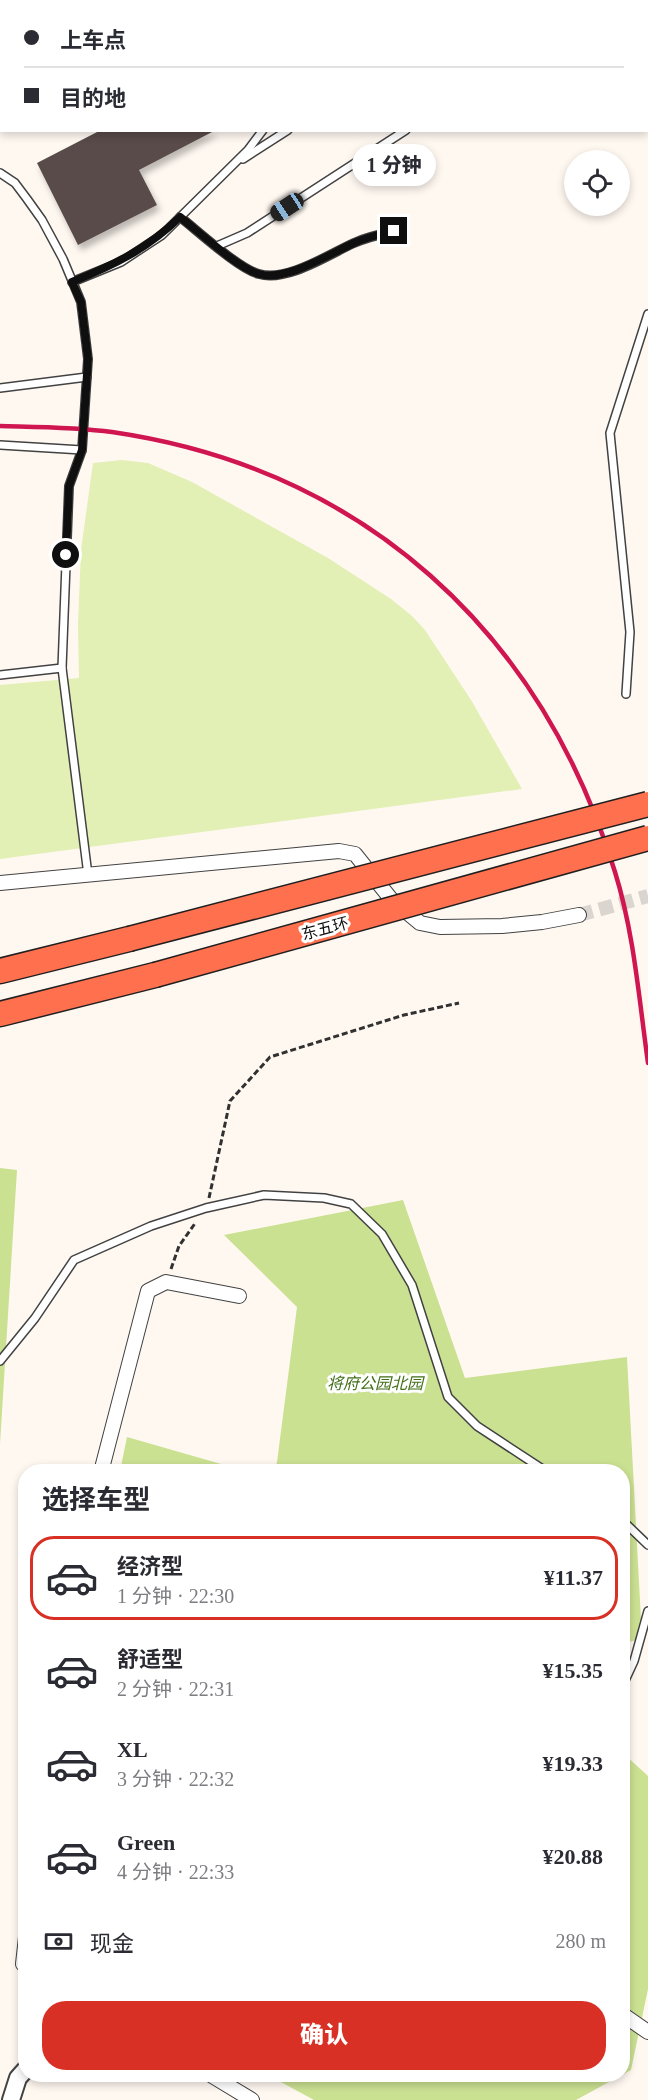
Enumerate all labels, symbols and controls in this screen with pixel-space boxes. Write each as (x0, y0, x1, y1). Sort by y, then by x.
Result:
text: 上车点 (60, 28, 126, 53)
text: 目的地 (60, 86, 126, 111)
callout: 1 分钟 (352, 144, 436, 186)
map controls (564, 150, 630, 216)
button: locate (564, 150, 630, 216)
text: 1 分钟 (367, 154, 422, 176)
car (267, 190, 307, 224)
route end (380, 217, 407, 244)
route start (52, 541, 79, 568)
street label: 东五环 (300, 914, 351, 943)
park label: 将府公园北园 (327, 1375, 425, 1392)
text: 选择车型 (42, 1485, 150, 1515)
icon: car (45, 1551, 99, 1605)
text: 经济型 (117, 1554, 183, 1579)
text: ¥11.37 (544, 1565, 603, 1590)
text: 1 分钟 · 22:30 (117, 1585, 234, 1607)
icon: car (45, 1644, 99, 1698)
text: 舒适型 (117, 1647, 183, 1672)
text: ¥15.35 (543, 1658, 603, 1683)
text: 2 分钟 · 22:31 (117, 1678, 234, 1700)
icon: car (45, 1737, 99, 1791)
text: XL (117, 1737, 148, 1762)
text: ¥19.33 (543, 1751, 603, 1776)
text: 3 分钟 · 22:32 (117, 1768, 234, 1790)
icon: car (45, 1830, 99, 1884)
text: Green (117, 1830, 175, 1855)
text: ¥20.88 (543, 1844, 603, 1869)
text: 4 分钟 · 22:33 (117, 1861, 234, 1883)
icon: cash (42, 1925, 75, 1958)
text: 280 m (555, 1930, 606, 1952)
text: 现金 (90, 1931, 134, 1956)
button: 确认 (42, 2001, 606, 2070)

